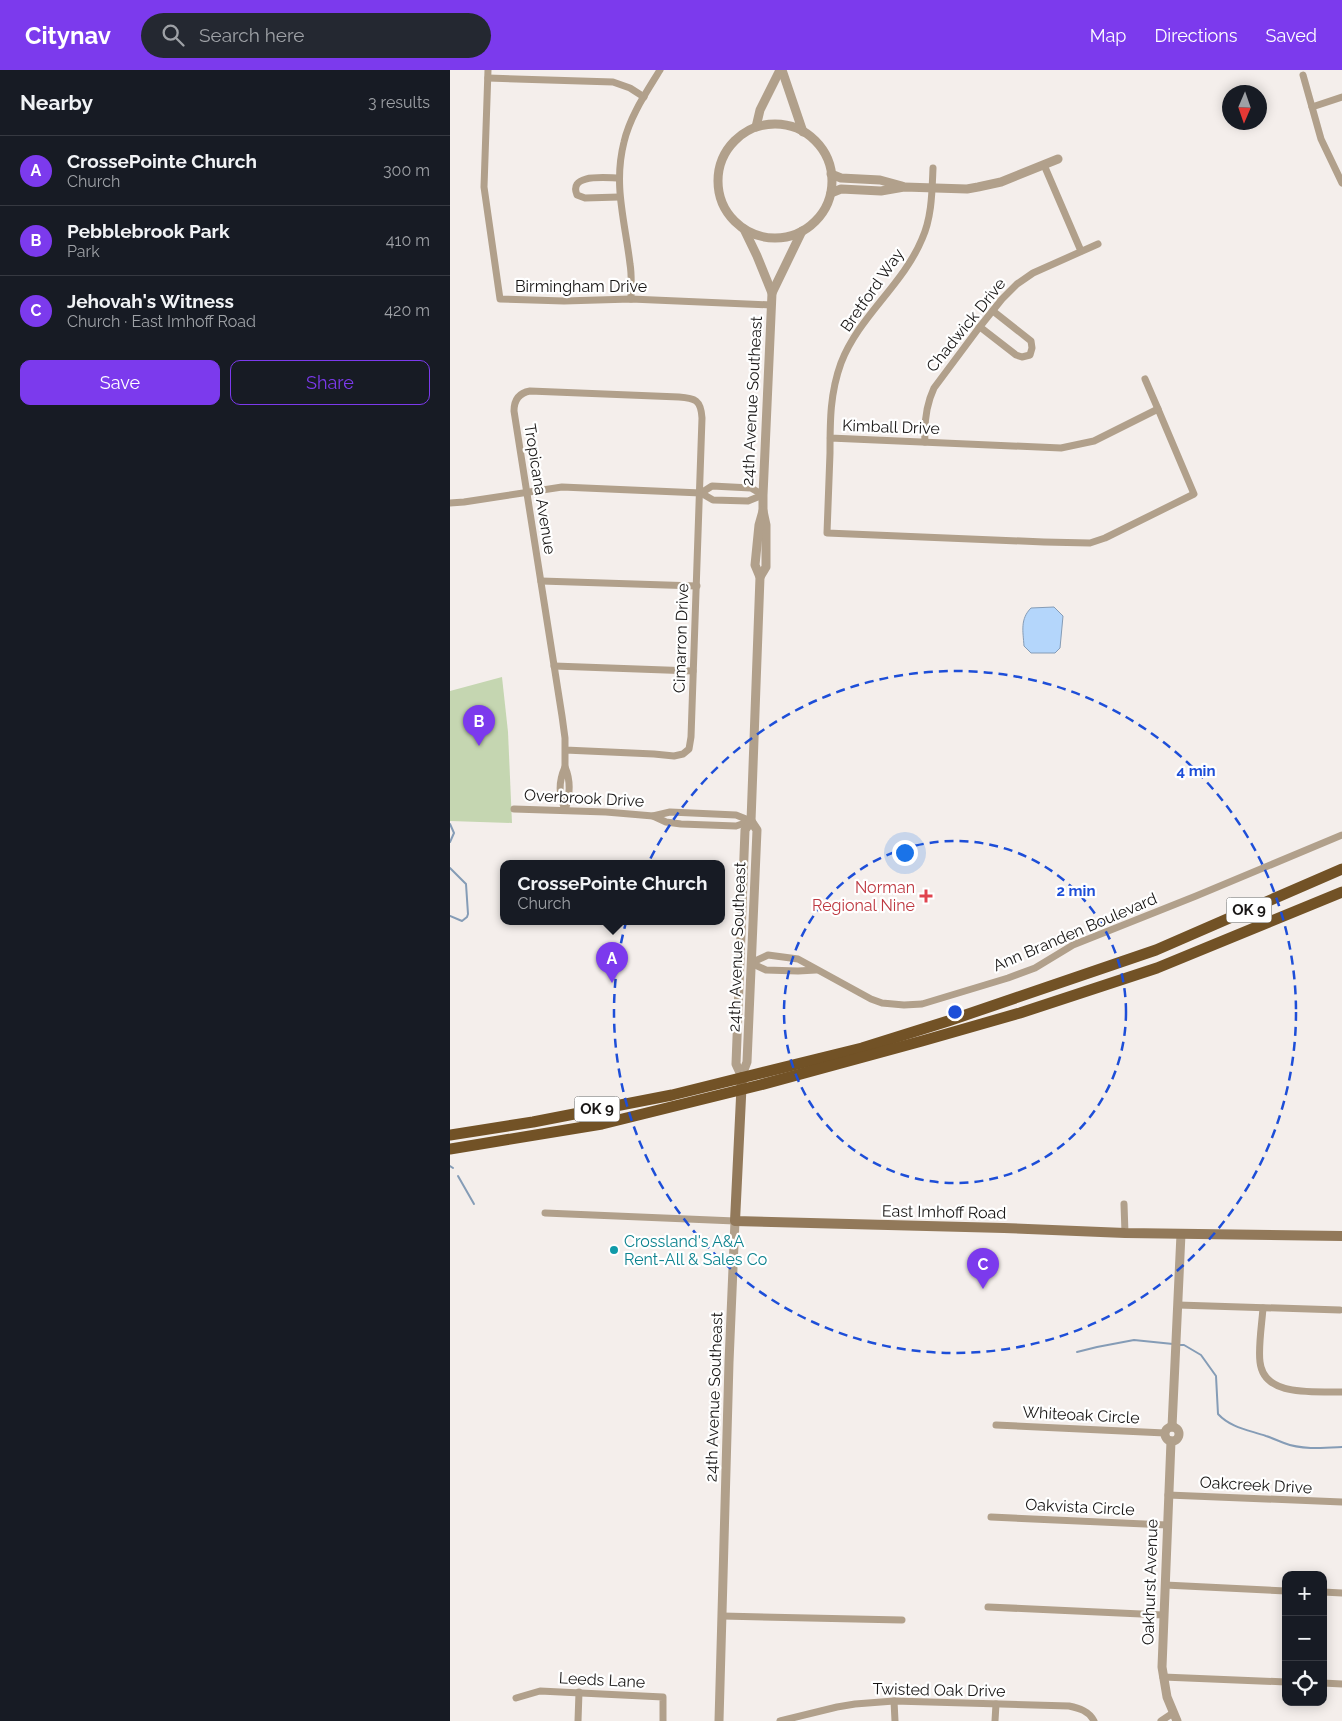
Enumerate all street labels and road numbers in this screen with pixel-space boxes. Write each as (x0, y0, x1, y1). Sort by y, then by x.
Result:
street label: Bretford Way (836, 245, 908, 335)
street label: Chadwick Drive (922, 274, 1010, 376)
street label: Birmingham Drive (515, 277, 647, 296)
street label: 24th Avenue Southeast (738, 315, 766, 486)
street label: Kimball Drive (842, 416, 940, 438)
street label: Tropicana Avenue (520, 422, 560, 556)
street label: Cimarron Drive (670, 583, 692, 693)
street label: Overbrook Drive (523, 785, 645, 811)
street label: 24th Avenue Southeast (725, 861, 749, 1032)
street label: Ann Branden Boulevard (990, 889, 1160, 975)
road number: OK 9 (1226, 898, 1272, 922)
road number: OK 9 (574, 1096, 620, 1122)
street label: East Imhoff Road (882, 1201, 1006, 1223)
street label: 24th Avenue Southeast (702, 1311, 726, 1482)
street label: Whiteoak Circle (1022, 1402, 1140, 1428)
street label: Oakcreek Drive (1199, 1473, 1313, 1497)
street label: Oakvista Circle (1025, 1495, 1135, 1519)
street label: Oakhurst Avenue (1138, 1518, 1162, 1646)
street label: Leeds Lane (558, 1668, 646, 1692)
street label: Twisted Oak Drive (872, 1679, 1006, 1701)

